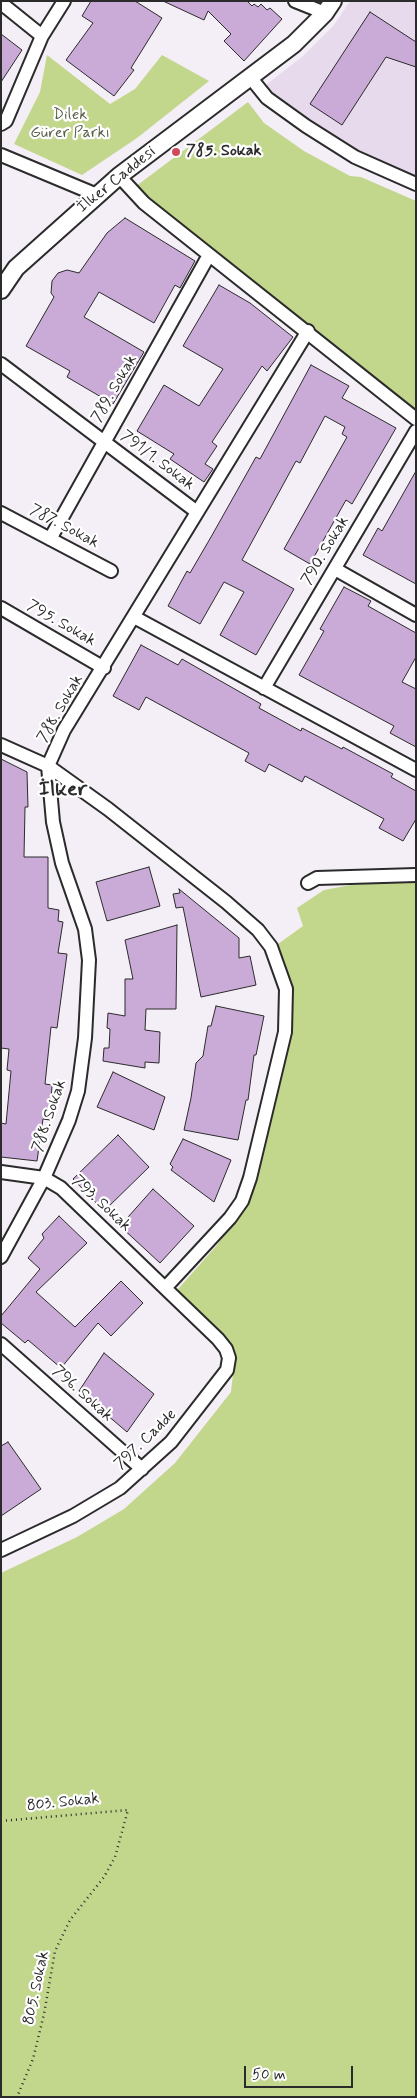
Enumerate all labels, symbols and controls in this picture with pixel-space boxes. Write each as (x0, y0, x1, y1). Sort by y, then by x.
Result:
park label: Dilek Gürer Parkı (30, 106, 110, 144)
street label: İlker Caddesi (74, 142, 160, 218)
place label: 785. Sokak (186, 142, 262, 162)
marker: 785. Sokak (170, 146, 182, 158)
street label: 789. Sokak (88, 352, 142, 426)
street label: 791/1. Sokak (116, 427, 198, 495)
street label: 787. Sokak (26, 501, 102, 553)
street label: 790. Sokak (298, 513, 354, 589)
street label: 795. Sokak (23, 597, 99, 651)
street label: 788. Sokak (34, 672, 88, 746)
district label: İlker (39, 778, 87, 804)
street label: 788. Sokak (29, 1077, 71, 1155)
street label: 793. Sokak (67, 1172, 135, 1236)
street label: 796. Sokak (48, 1362, 116, 1426)
street label: 797. Cadde (111, 1406, 181, 1474)
street label: 803. Sokak (26, 1790, 100, 1816)
street label: 805. Sokak (20, 1949, 54, 2027)
scale bar (247, 2056, 356, 2088)
text: 50 m (252, 2065, 286, 2085)

